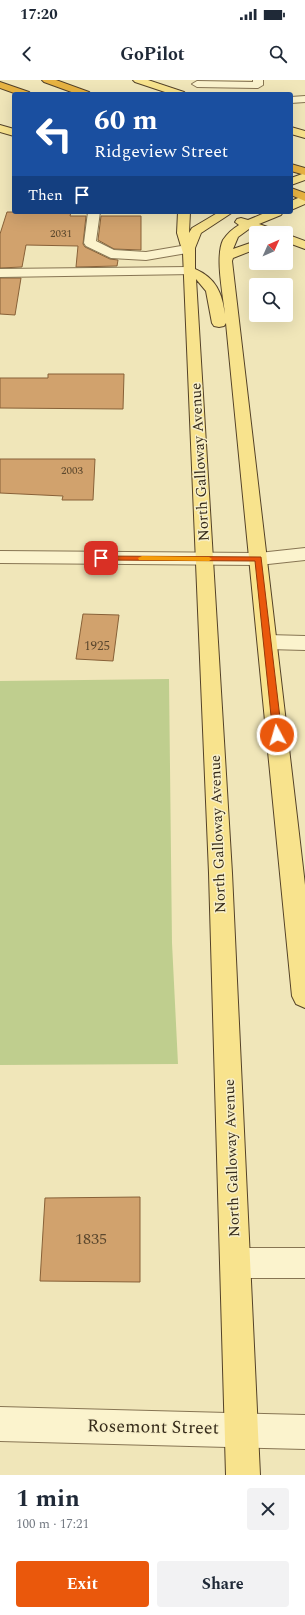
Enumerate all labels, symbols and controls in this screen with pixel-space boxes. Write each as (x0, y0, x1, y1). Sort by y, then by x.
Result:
text: 17:20 (20, 3, 58, 26)
text: GoPilot (120, 41, 185, 68)
icon: back (16, 43, 38, 65)
icon: search (267, 43, 289, 65)
text: 60 m (94, 99, 158, 142)
icon: left (28, 108, 80, 160)
text: Ridgeview Street (94, 138, 228, 165)
text: Then (28, 184, 63, 207)
icon: arrive (71, 184, 93, 206)
house number: 2031 (50, 225, 72, 242)
north arrow (249, 226, 293, 270)
map controls (249, 226, 293, 322)
button: search (249, 278, 293, 322)
street label: North Galloway Avenue (184, 382, 216, 542)
house number: 2003 (61, 462, 83, 479)
pin (84, 541, 118, 575)
icon: arrive (90, 547, 112, 569)
house number: 1925 (84, 636, 110, 656)
position arrow (256, 714, 298, 756)
street label: North Galloway Avenue (204, 754, 232, 914)
street label: North Galloway Avenue (218, 1078, 246, 1238)
house number: 1835 (75, 1227, 107, 1251)
street label: Rosemont Street (87, 1412, 219, 1442)
text: 1 min (16, 1481, 80, 1517)
button: close (247, 1488, 289, 1530)
text: 100 m · 17:21 (16, 1514, 89, 1534)
button: Exit (16, 1561, 149, 1607)
button: Share (157, 1561, 289, 1607)

